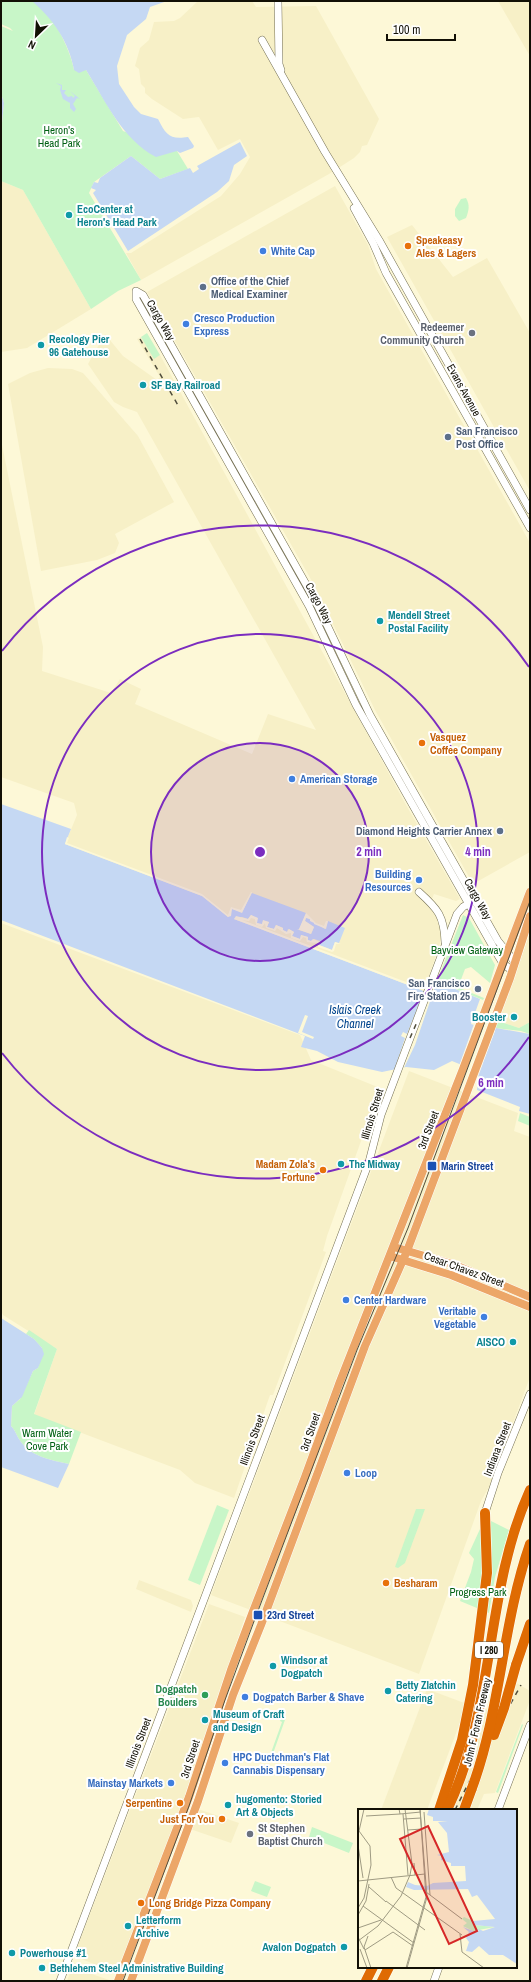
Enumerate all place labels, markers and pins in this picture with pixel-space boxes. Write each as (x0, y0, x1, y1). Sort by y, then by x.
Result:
place label: EcoCenter at Heron's Head Park (77, 202, 158, 229)
marker: EcoCenter at Heron's Head Park (64, 210, 74, 220)
place label: Speakeasy Ales & Lagers (416, 233, 476, 260)
marker: Speakeasy Ales & Lagers (403, 241, 413, 251)
place label: White Cap (271, 244, 316, 258)
marker: White Cap (258, 246, 268, 256)
place label: Office of the Chief Medical Examiner (211, 274, 289, 301)
marker: Office of the Chief Medical Examiner (198, 282, 208, 292)
place label: Cresco Production Express (194, 311, 275, 338)
marker: Cresco Production Express (181, 319, 191, 329)
place label: Redeemer Community Church (380, 320, 464, 347)
marker: Redeemer Community Church (467, 328, 477, 338)
place label: Recology Pier 96 Gatehouse (49, 332, 110, 359)
marker: Recology Pier 96 Gatehouse (36, 340, 46, 350)
place label: SF Bay Railroad (151, 378, 220, 392)
marker: SF Bay Railroad (138, 380, 148, 390)
place label: San Francisco Post Office (456, 424, 518, 451)
marker: San Francisco Post Office (443, 432, 453, 442)
place label: Mendell Street Postal Facility (388, 608, 450, 635)
marker: Mendell Street Postal Facility (375, 616, 385, 626)
place label: Vasquez Coffee Company (430, 730, 502, 757)
marker: Vasquez Coffee Company (417, 738, 427, 748)
place label: American Storage (300, 772, 377, 786)
marker: American Storage (287, 774, 297, 784)
place label: Diamond Heights Carrier Annex (356, 824, 492, 838)
marker: Diamond Heights Carrier Annex (495, 826, 505, 836)
centre of rings (253, 845, 267, 859)
place label: Building Resources (365, 867, 411, 894)
marker: Building Resources (414, 875, 424, 885)
place label: San Francisco Fire Station 25 (408, 976, 470, 1003)
marker: San Francisco Fire Station 25 (473, 984, 483, 994)
place label: Booster (472, 1010, 506, 1024)
marker: Booster (509, 1012, 519, 1022)
place label: Madam Zola's Fortune (256, 1157, 315, 1184)
place label: The Midway (349, 1157, 400, 1171)
marker: The Midway (336, 1159, 346, 1169)
place label: Marin Street (441, 1159, 493, 1173)
marker: Marin Street (426, 1160, 438, 1172)
marker: Madam Zola's Fortune (318, 1165, 328, 1175)
place label: Center Hardware (354, 1293, 426, 1307)
marker: Center Hardware (341, 1295, 351, 1305)
place label: Veritable Vegetable (434, 1304, 476, 1331)
marker: Veritable Vegetable (479, 1312, 489, 1322)
place label: AISCO (476, 1335, 505, 1349)
marker: AISCO (508, 1337, 518, 1347)
place label: Loop (355, 1466, 378, 1480)
marker: Loop (342, 1468, 352, 1478)
place label: Besharam (394, 1576, 438, 1590)
marker: Besharam (381, 1578, 391, 1588)
place label: 23rd Street (267, 1608, 314, 1622)
marker: 23rd Street (252, 1609, 264, 1621)
place label: Windsor at Dogpatch (281, 1653, 328, 1680)
marker: Windsor at Dogpatch (268, 1661, 278, 1671)
place label: Betty Zlatchin Catering (396, 1678, 456, 1705)
place label: Dogpatch Boulders (155, 1682, 197, 1709)
marker: Betty Zlatchin Catering (383, 1686, 393, 1696)
marker: Dogpatch Boulders (200, 1690, 210, 1700)
place label: Dogpatch Barber & Shave (253, 1690, 364, 1704)
marker: Dogpatch Barber & Shave (240, 1692, 250, 1702)
place label: Museum of Craft and Design (213, 1707, 284, 1734)
marker: Museum of Craft and Design (200, 1715, 210, 1725)
place label: HPC Ductchman's Flat Cannabis Dispensary (233, 1750, 329, 1777)
marker: HPC Ductchman's Flat Cannabis Dispensary (220, 1758, 230, 1768)
place label: Mainstay Markets (88, 1776, 163, 1790)
marker: Mainstay Markets (166, 1778, 176, 1788)
place label: hugomento: Storied Art & Objects (236, 1792, 322, 1819)
place label: Serpentine (125, 1796, 172, 1810)
marker: Serpentine (175, 1798, 185, 1808)
marker: hugomento: Storied Art & Objects (223, 1800, 233, 1810)
place label: Just For You (160, 1812, 214, 1826)
marker: Just For You (217, 1814, 227, 1824)
place label: St Stephen Baptist Church (258, 1821, 323, 1848)
marker: St Stephen Baptist Church (245, 1829, 255, 1839)
place label: Long Bridge Pizza Company (149, 1896, 271, 1910)
marker: Long Bridge Pizza Company (136, 1898, 146, 1908)
place label: Letterform Archive (136, 1913, 181, 1940)
marker: Letterform Archive (123, 1921, 133, 1931)
place label: Avalon Dogpatch (262, 1940, 336, 1954)
marker: Avalon Dogpatch (339, 1942, 349, 1952)
place label: Powerhouse #1 (20, 1946, 86, 1960)
marker: Powerhouse #1 (7, 1948, 17, 1958)
place label: Bethlehem Steel Administrative Building (50, 1961, 224, 1975)
marker: Bethlehem Steel Administrative Building (37, 1963, 47, 1973)

